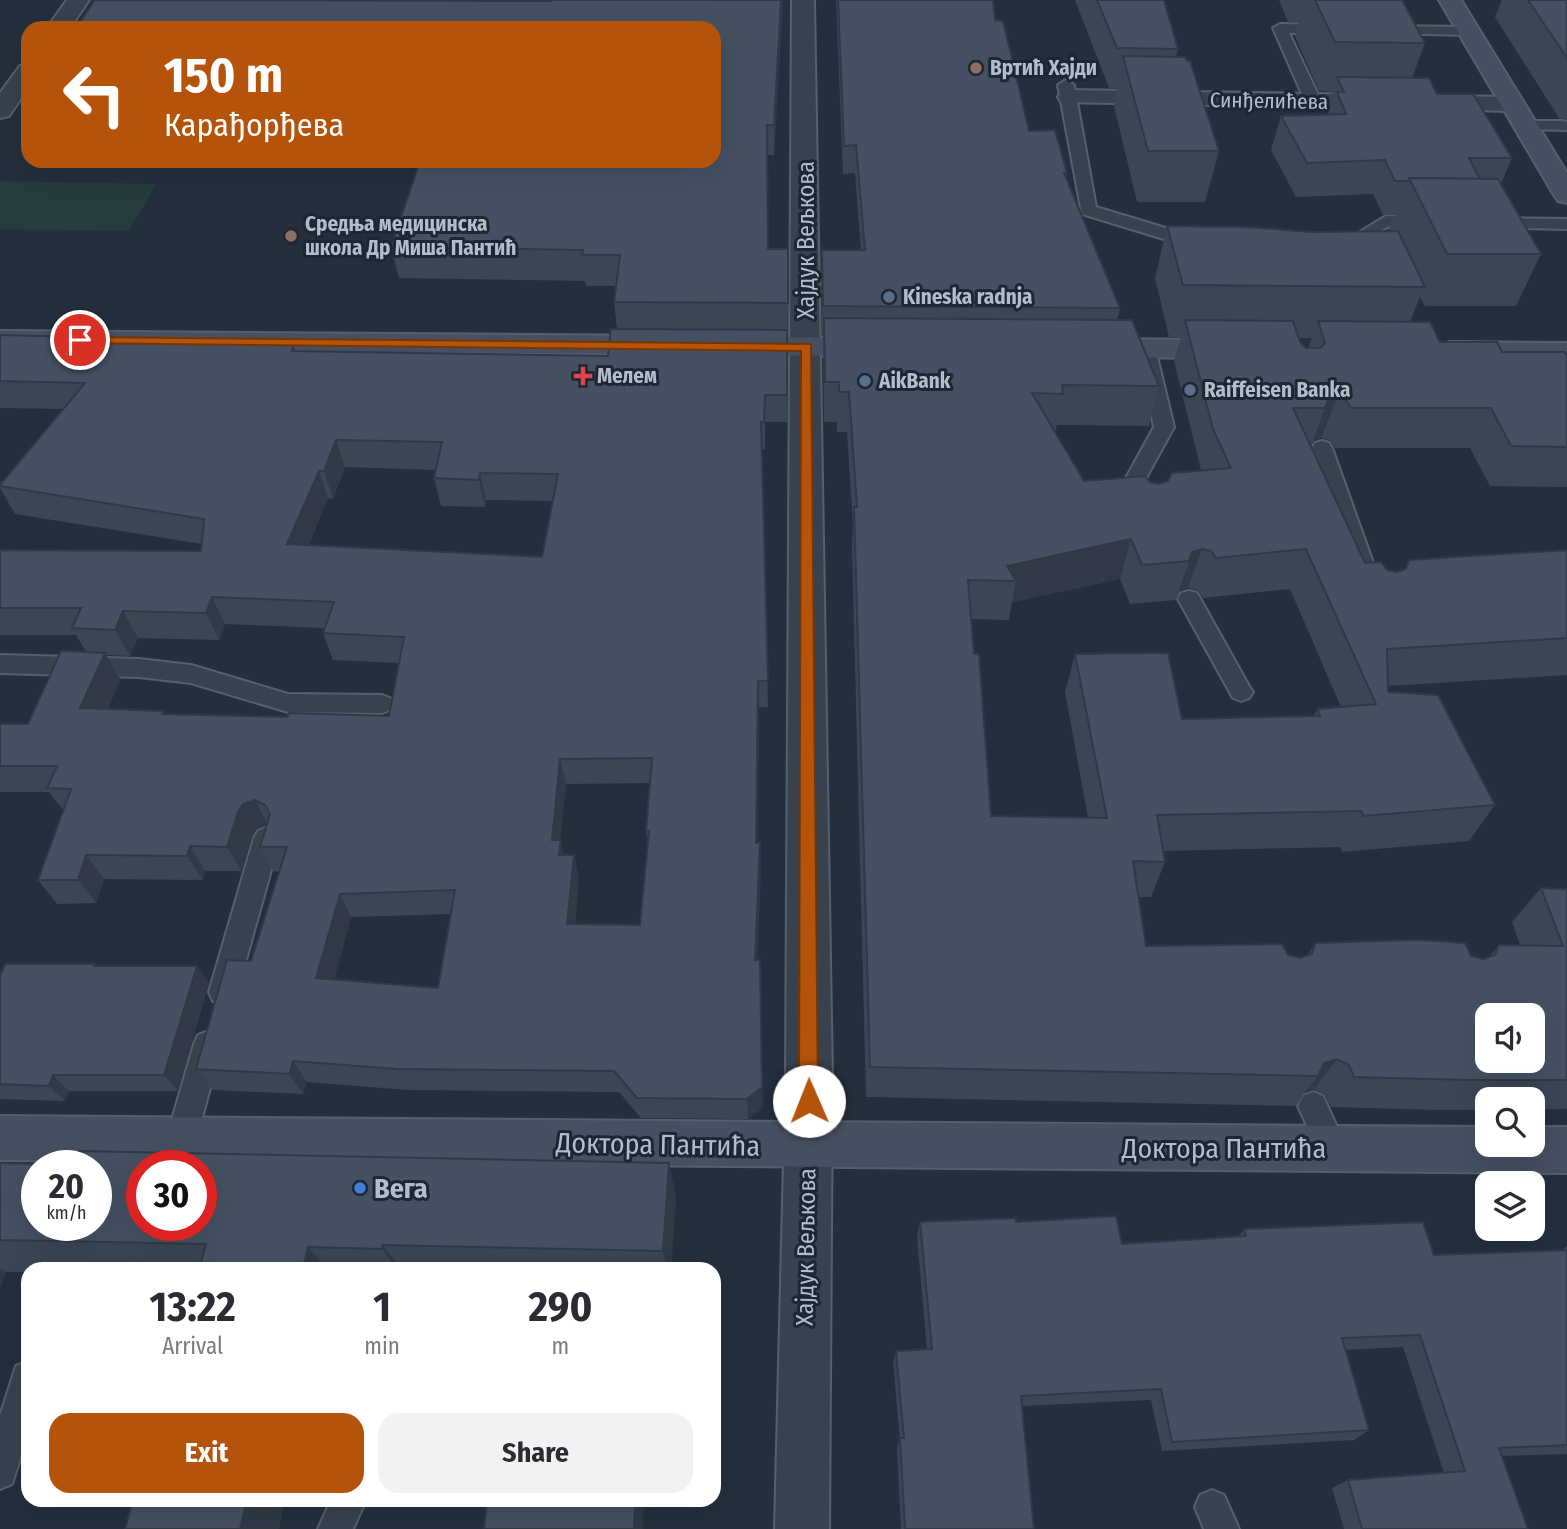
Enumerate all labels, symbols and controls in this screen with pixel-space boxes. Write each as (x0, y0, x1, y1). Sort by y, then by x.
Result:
text: 150 m (164, 46, 283, 105)
icon: left (49, 49, 140, 140)
place label: Вртић Хајди (990, 55, 1097, 81)
marker: Вртић Хајди (968, 60, 984, 76)
street label: Синђелићева (1210, 87, 1328, 115)
text: Карађорђева (164, 106, 344, 144)
street label: Хајдук Вељкова (792, 161, 820, 319)
place label: Средња медицинска школа Др Миша Пантић (305, 211, 516, 261)
marker: Средња медицинска школа Др Миша Пантић (283, 228, 299, 244)
place label: Kineska radnja (903, 284, 1033, 310)
marker: Kineska radnja (881, 289, 897, 305)
pin (50, 310, 110, 370)
icon: arrive (61, 321, 99, 359)
place label: Мелем (597, 363, 657, 389)
marker: Мелем (575, 368, 591, 384)
place label: AikBank (878, 368, 951, 394)
marker: AikBank (857, 373, 873, 389)
place label: Raiffeisen Banka (1204, 377, 1350, 403)
marker: Raiffeisen Banka (1182, 382, 1198, 398)
map controls (1475, 1003, 1545, 1241)
button: sound (1475, 1003, 1545, 1073)
position arrow (772, 1064, 846, 1138)
button: search (1475, 1087, 1545, 1157)
street label: Доктора Пантића (555, 1126, 760, 1163)
street label: Доктора Пантића (1121, 1132, 1326, 1165)
speed limit sign: 30 (126, 1150, 217, 1241)
text: 20 (49, 1165, 84, 1207)
street label: Хајдук Вељкова (791, 1168, 821, 1326)
button: layers (1475, 1171, 1545, 1241)
place label: Вега (374, 1172, 428, 1205)
marker: Вега (352, 1180, 368, 1196)
text: km/h (46, 1202, 87, 1224)
text: 13:22 (150, 1282, 236, 1332)
text: 1 (373, 1282, 391, 1332)
text: 290 (529, 1282, 592, 1332)
text: Arrival (162, 1332, 223, 1360)
text: min (364, 1332, 400, 1360)
text: m (552, 1332, 569, 1360)
button: Exit (49, 1413, 364, 1493)
button: Share (378, 1413, 693, 1493)

